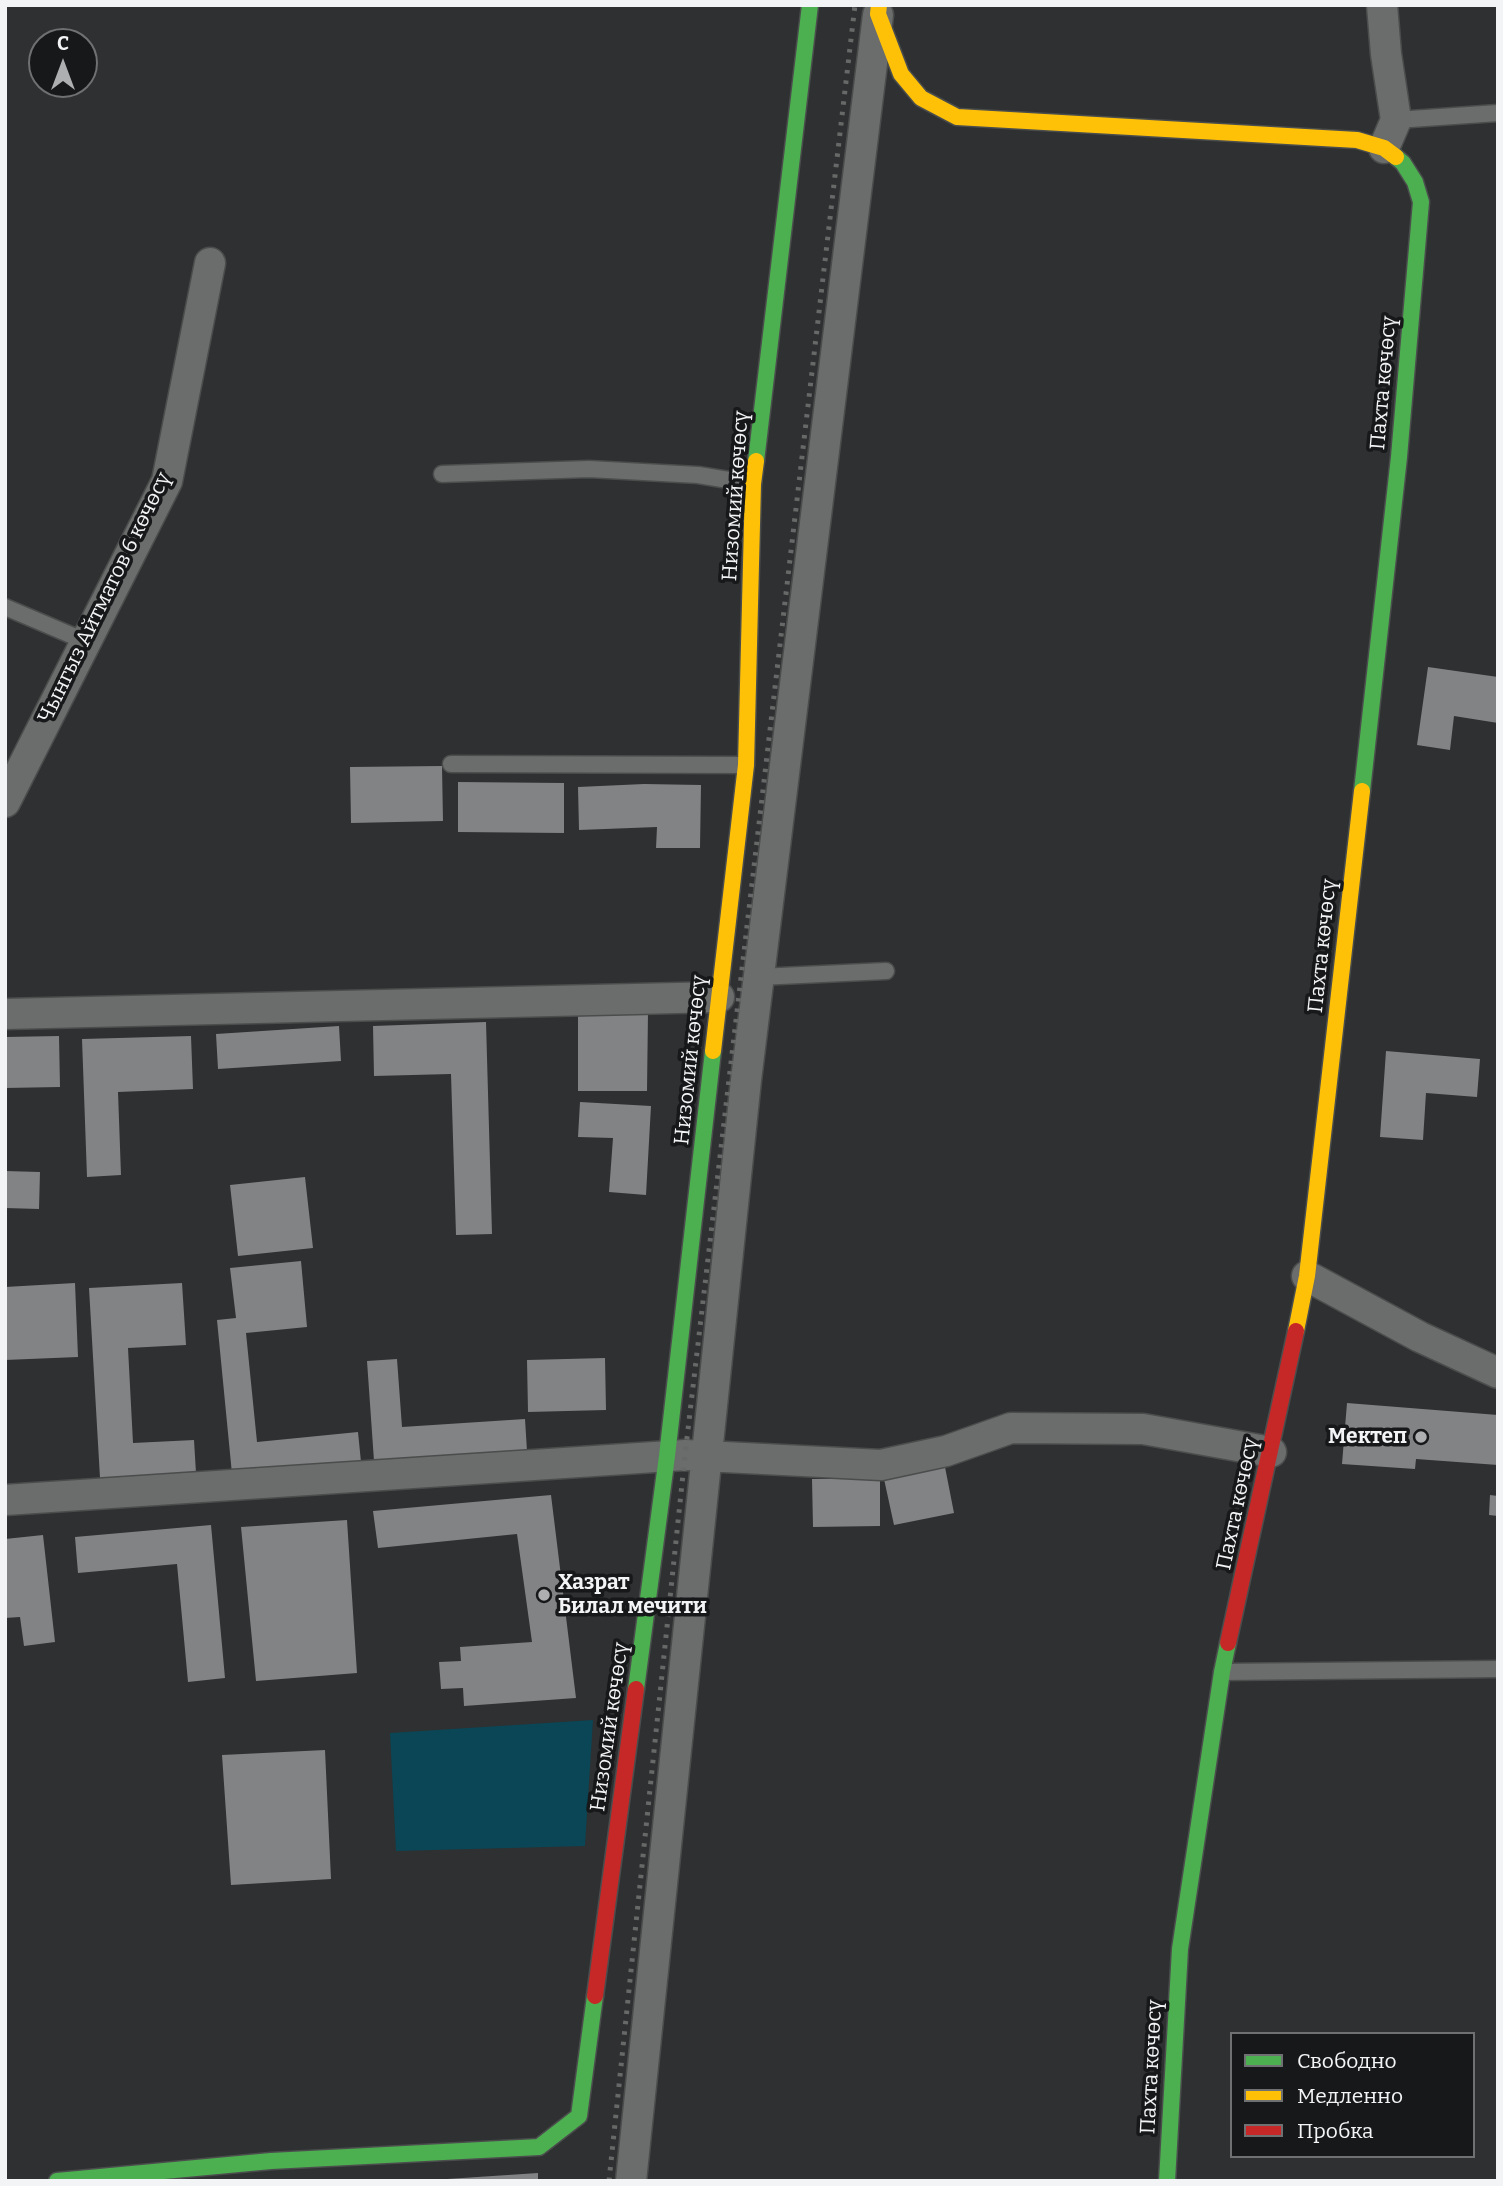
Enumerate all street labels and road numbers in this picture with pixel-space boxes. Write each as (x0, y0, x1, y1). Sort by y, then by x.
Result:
street label: Пахта көчөсү (1366, 315, 1402, 451)
street label: Низомий көчөсү (717, 410, 755, 582)
street label: Чынгыз Айтматов 6 көчөсү (33, 468, 177, 728)
street label: Пахта көчөсү (1303, 878, 1343, 1014)
street label: Низомий көчөсү (670, 974, 712, 1146)
street label: Пахта көчөсү (1212, 1436, 1264, 1572)
street label: Низомий көчөсү (586, 1641, 634, 1813)
street label: Пахта көчөсү (1136, 1999, 1168, 2135)

